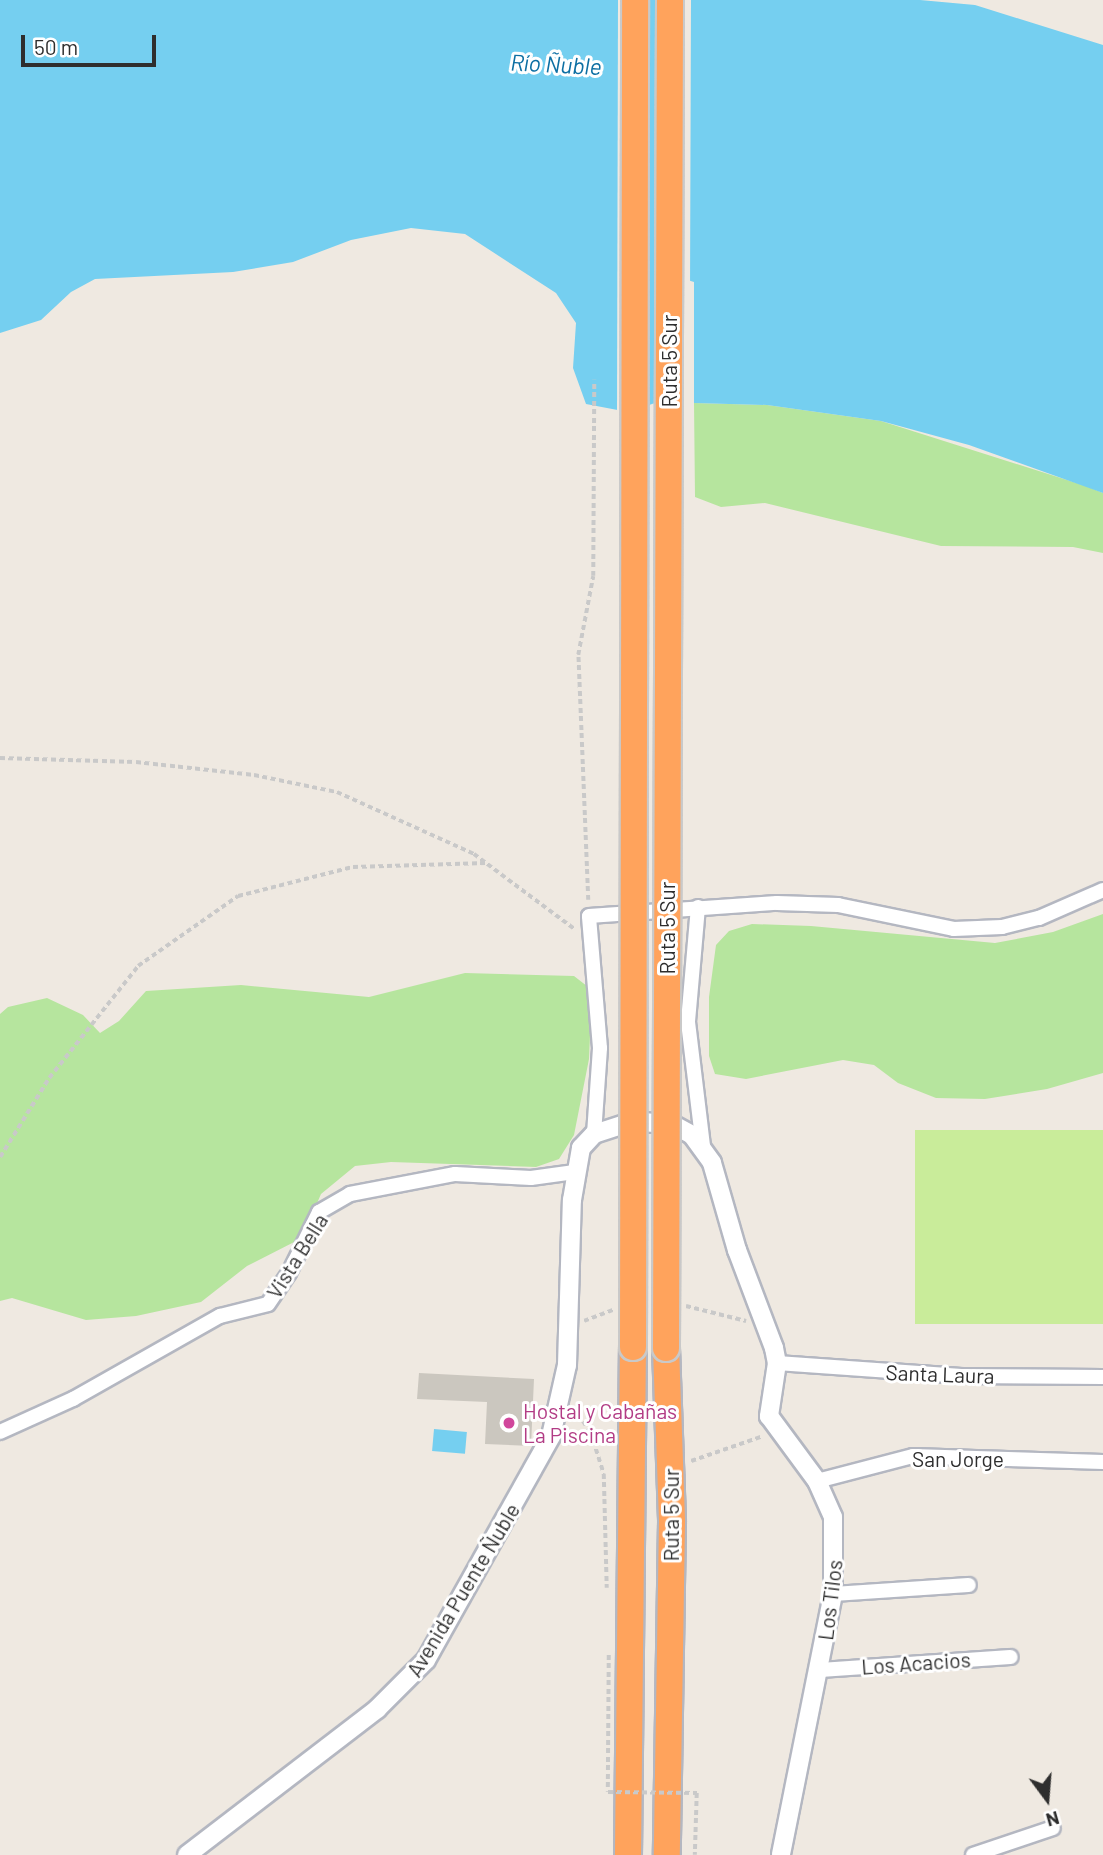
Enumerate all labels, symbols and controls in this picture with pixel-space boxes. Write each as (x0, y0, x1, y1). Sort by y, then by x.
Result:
scale bar (24, 21, 159, 65)
text: 50 m (34, 34, 78, 59)
water label: Río Ñuble (510, 48, 602, 80)
street label: Ruta 5 Sur (656, 315, 682, 407)
street label: Ruta 5 Sur (654, 882, 680, 974)
street label: Vista Bella (261, 1209, 333, 1303)
street label: Santa Laura (885, 1360, 995, 1388)
place label: Hostal y Cabañas La Piscina (523, 1398, 677, 1448)
marker: Hostal y Cabañas La Piscina (501, 1415, 517, 1431)
street label: San Jorge (912, 1446, 1004, 1472)
street label: Ruta 5 Sur (658, 1469, 684, 1561)
street label: Avenida Puente Ñuble (401, 1499, 525, 1681)
street label: Los Tilos (813, 1558, 847, 1642)
street label: Los Acacios (860, 1647, 972, 1679)
north arrow (1012, 1764, 1082, 1834)
text: N (1044, 1807, 1062, 1832)

